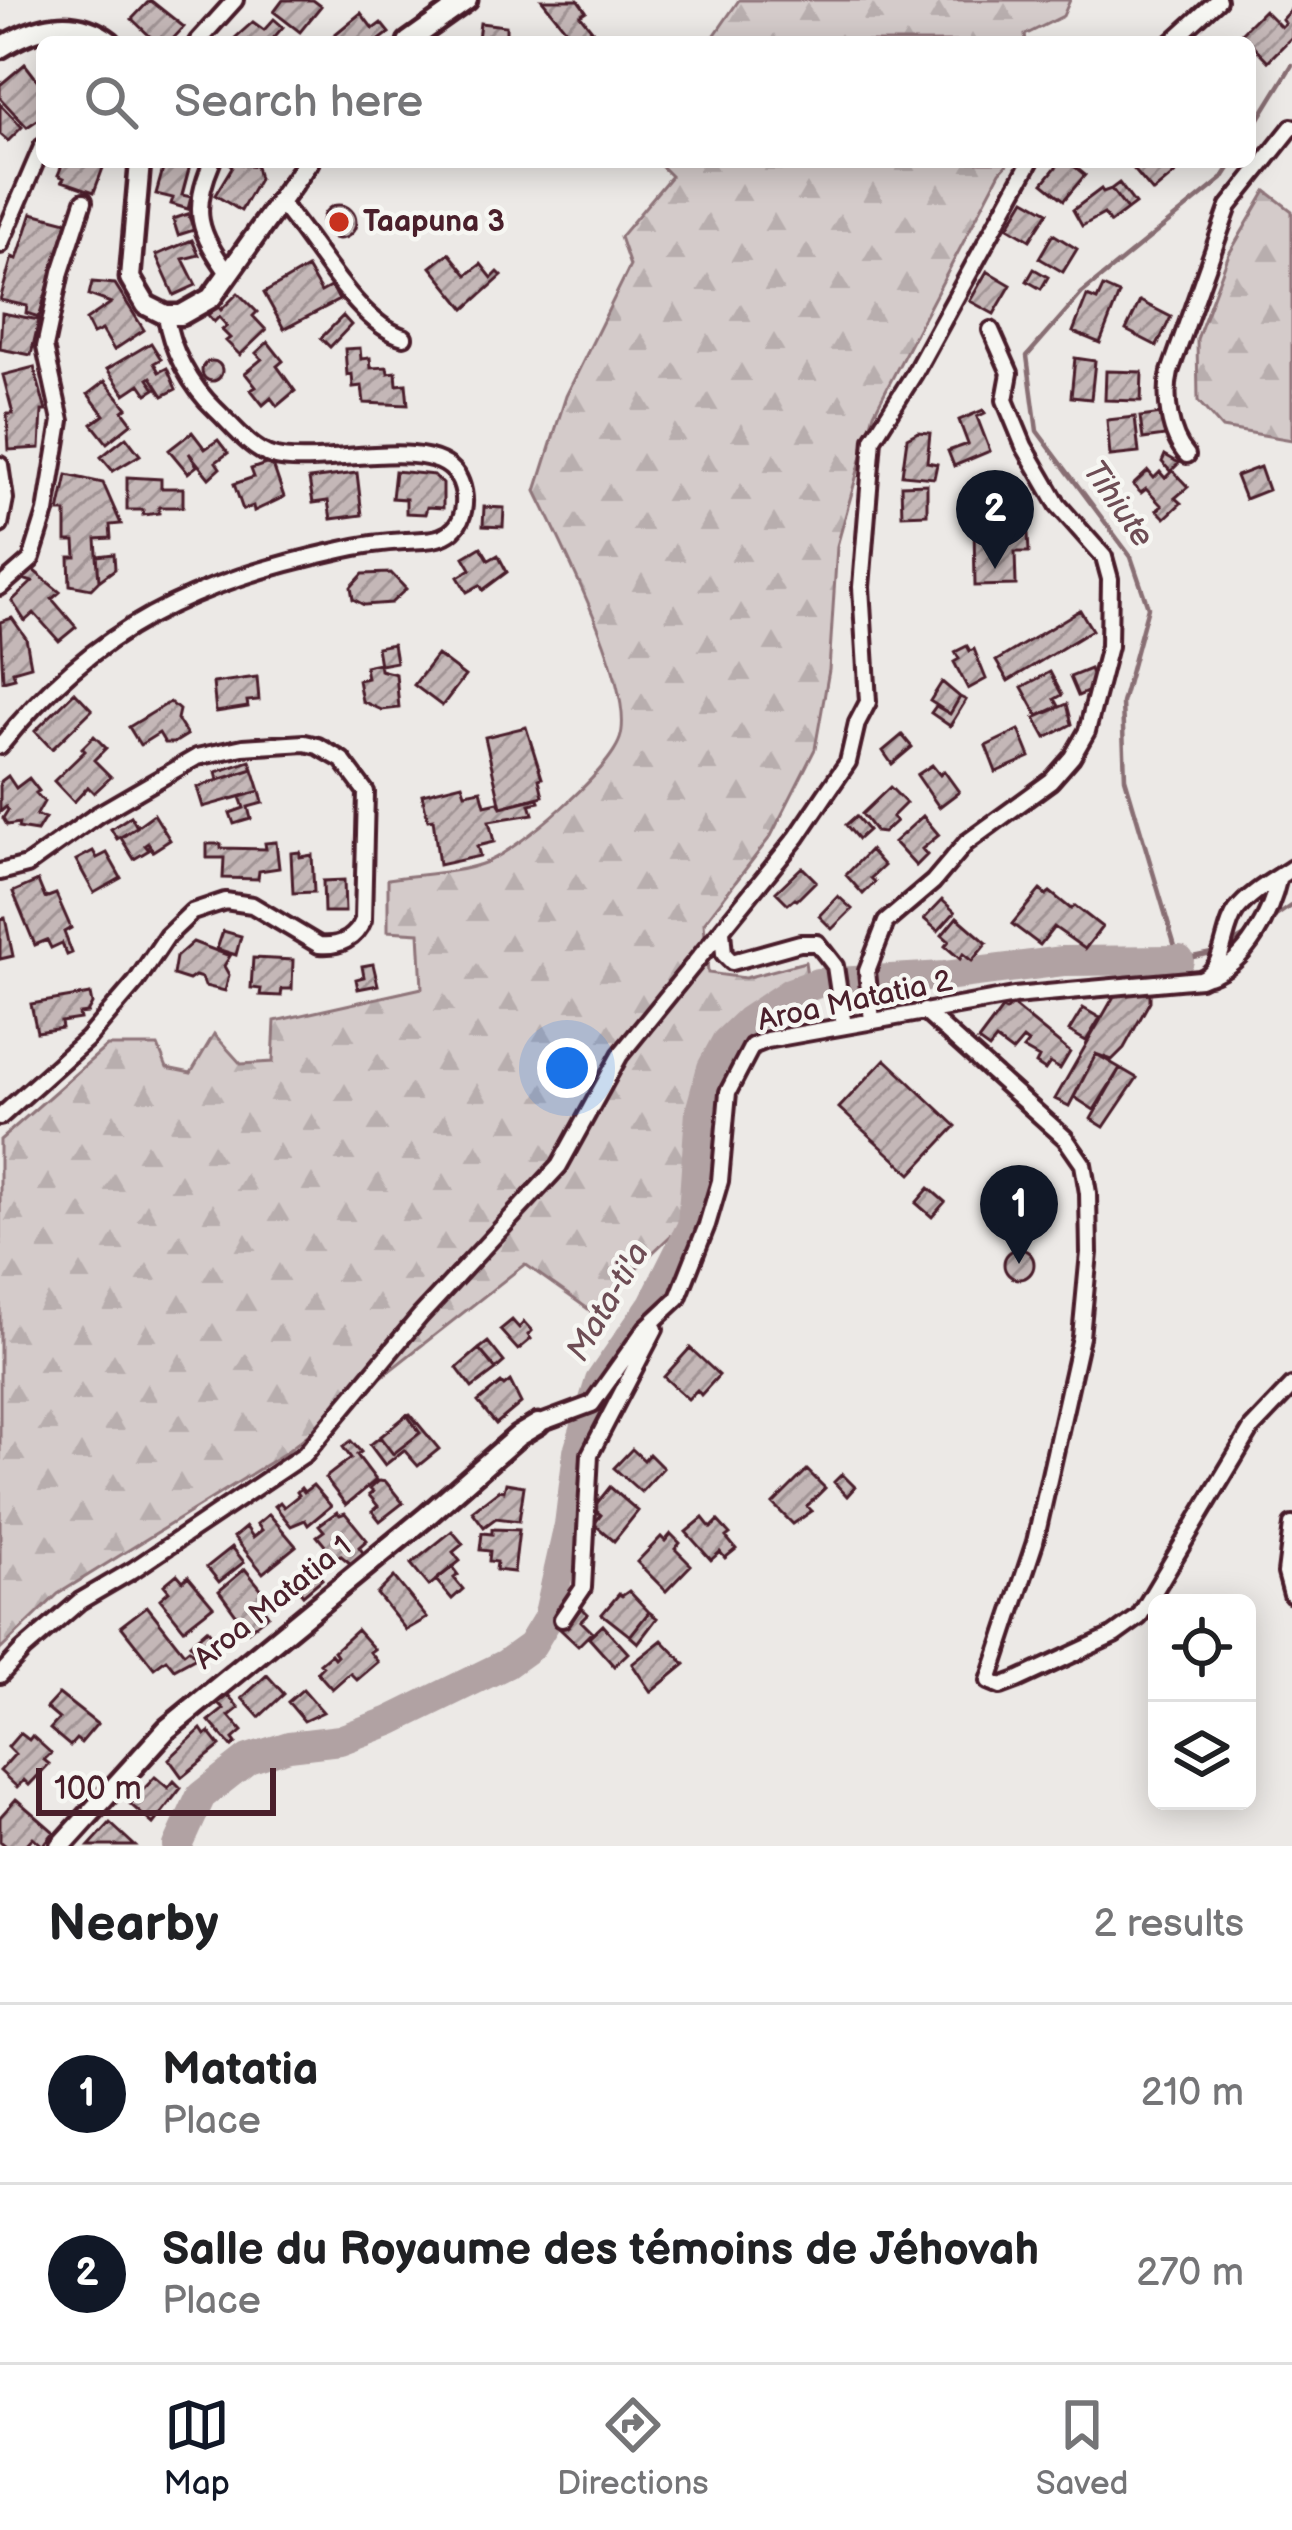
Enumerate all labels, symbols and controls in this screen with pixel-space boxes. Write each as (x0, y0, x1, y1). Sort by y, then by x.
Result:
search box (36, 36, 1256, 168)
icon: search (78, 69, 144, 135)
text: Search here (174, 75, 423, 130)
place label: Taapuna 3 (363, 204, 505, 240)
marker: Taapuna 3 (326, 209, 352, 235)
water label: Tihiute (1074, 453, 1162, 555)
pin: 2 (956, 470, 1034, 569)
street label: Aroa Matatia 2 (754, 963, 956, 1039)
your location (537, 1038, 597, 1098)
pin: 1 (980, 1165, 1058, 1264)
water label: Mata-ti'a (558, 1236, 658, 1368)
street label: Aroa Matatia 1 (187, 1529, 359, 1677)
map controls (1148, 1594, 1256, 1810)
button: locate (1148, 1594, 1256, 1702)
button: layers (1148, 1702, 1256, 1810)
scale bar (36, 1762, 276, 1815)
text: 100 m (54, 1769, 142, 1809)
text: Nearby (48, 1894, 219, 1955)
text: 2 results (1093, 1901, 1244, 1948)
text: Matatia (162, 2043, 319, 2098)
text: 1 (79, 2070, 95, 2117)
text: 210 m (1141, 2070, 1244, 2117)
text: Place (162, 2098, 261, 2145)
text: Salle du Royaume des témoins de Jéhovah (162, 2223, 1039, 2278)
text: 2 (75, 2250, 99, 2297)
text: 270 m (1136, 2250, 1244, 2297)
text: Place (162, 2278, 261, 2325)
tab: Map (164, 2392, 230, 2504)
tab: Directions (557, 2392, 709, 2504)
tab: Saved (1036, 2392, 1128, 2504)

